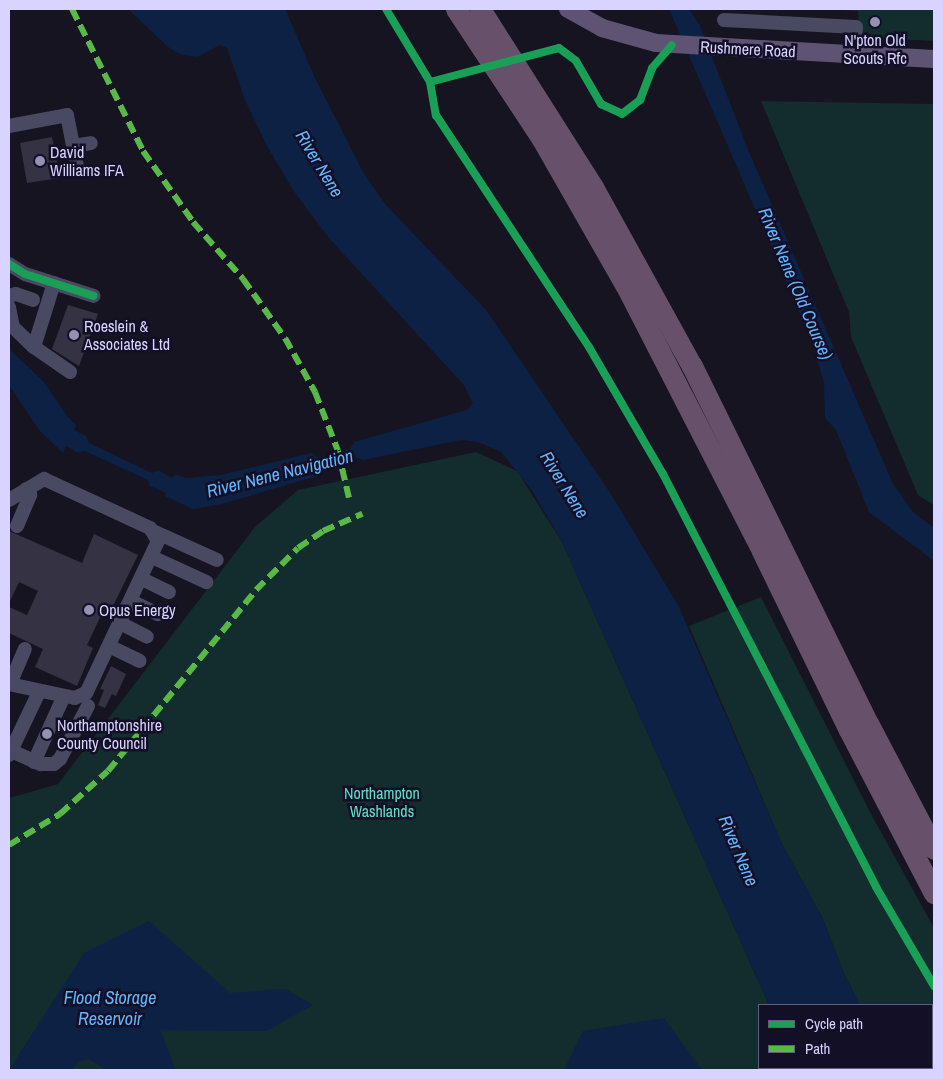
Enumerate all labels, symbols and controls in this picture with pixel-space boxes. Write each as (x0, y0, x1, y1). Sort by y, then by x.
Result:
marker: N'pton Old Scouts Rfc (869, 16, 881, 28)
place label: N'pton Old Scouts Rfc (843, 30, 907, 68)
street label: Rushmere Road (700, 37, 796, 61)
water label: River Nene (291, 126, 347, 202)
place label: David Williams IFA (50, 142, 124, 180)
marker: David Williams IFA (34, 155, 46, 167)
water label: River Nene (Old Course) (753, 205, 837, 363)
place label: Roeslein & Associates Ltd (84, 316, 170, 354)
marker: Roeslein & Associates Ltd (68, 329, 80, 341)
water label: River Nene Navigation (205, 445, 355, 503)
water label: River Nene (535, 448, 593, 522)
place label: Opus Energy (99, 600, 176, 620)
marker: Opus Energy (83, 604, 95, 616)
place label: Northamptonshire County Council (57, 715, 162, 753)
marker: Northamptonshire County Council (41, 728, 53, 740)
park label: Northampton Washlands (344, 783, 420, 821)
water label: River Nene (713, 812, 763, 890)
water label: Flood Storage Reservoir (64, 988, 156, 1030)
legend (758, 1004, 933, 1069)
text: Cycle path (805, 1013, 863, 1034)
text: Path (805, 1038, 830, 1059)

